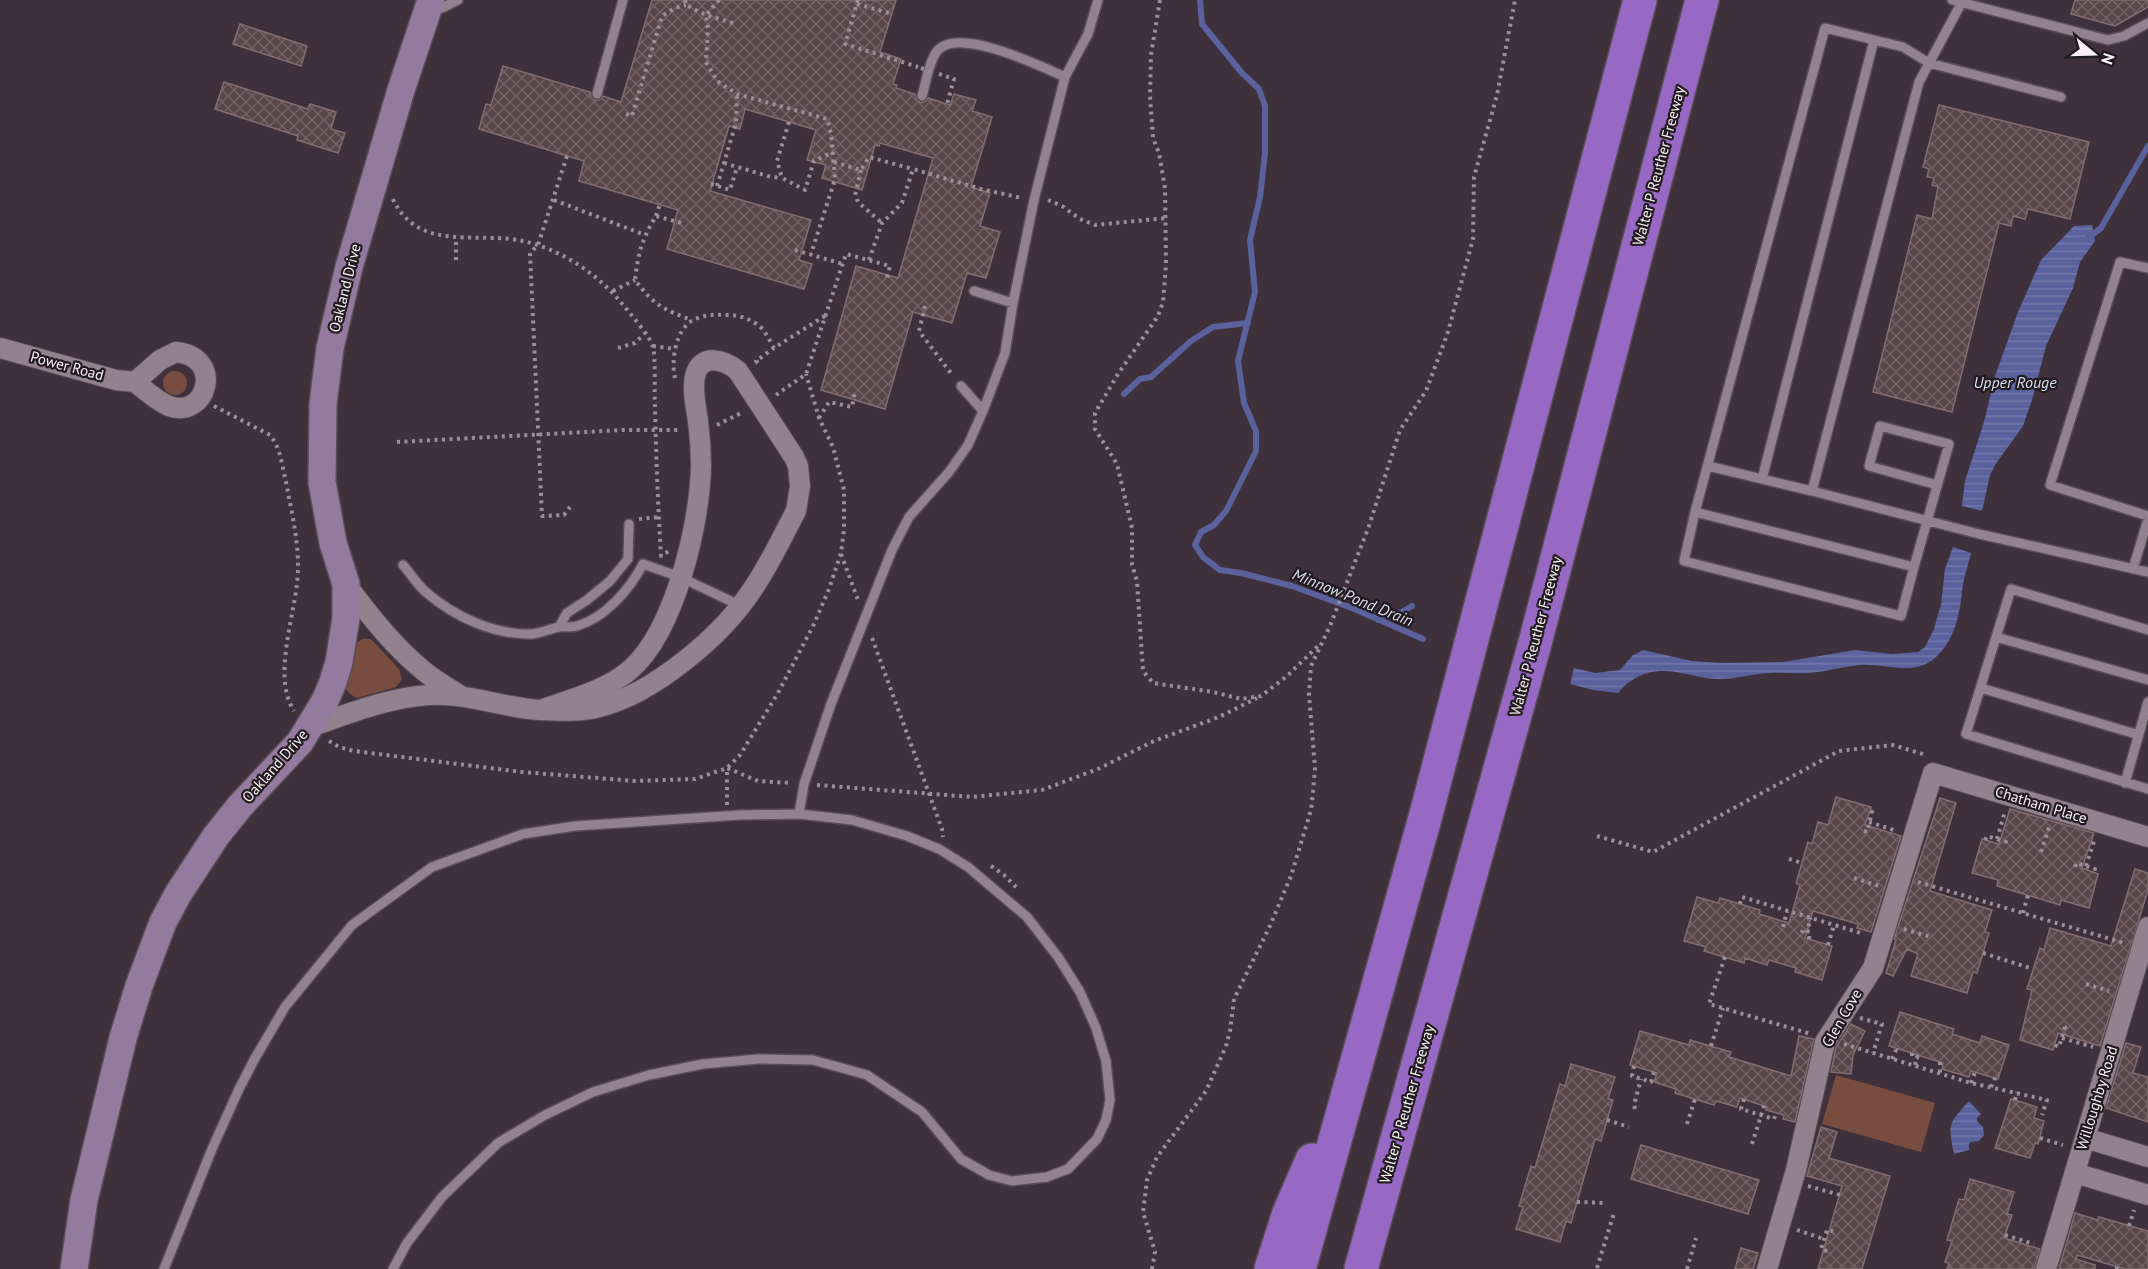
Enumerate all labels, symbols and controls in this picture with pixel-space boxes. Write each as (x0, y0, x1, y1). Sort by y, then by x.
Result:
north arrow (2064, 24, 2124, 84)
text: N (2097, 51, 2119, 67)
street label: Walter P Reuther Freeway (1628, 84, 1689, 248)
street label: Oakland Drive (324, 242, 365, 334)
street label: Power Road (28, 347, 106, 384)
water label: Upper Rouge (1973, 372, 2057, 392)
street label: Walter P Reuther Freeway (1505, 554, 1566, 718)
water label: Minnow Pond Drain (1290, 564, 1416, 630)
street label: Oakland Drive (238, 725, 312, 806)
street label: Chatham Place (1993, 781, 2090, 828)
street label: Glen Cove (1817, 985, 1866, 1050)
street label: Walter P Reuther Freeway (1375, 1022, 1438, 1185)
street label: Willoughby Road (2072, 1044, 2121, 1152)

